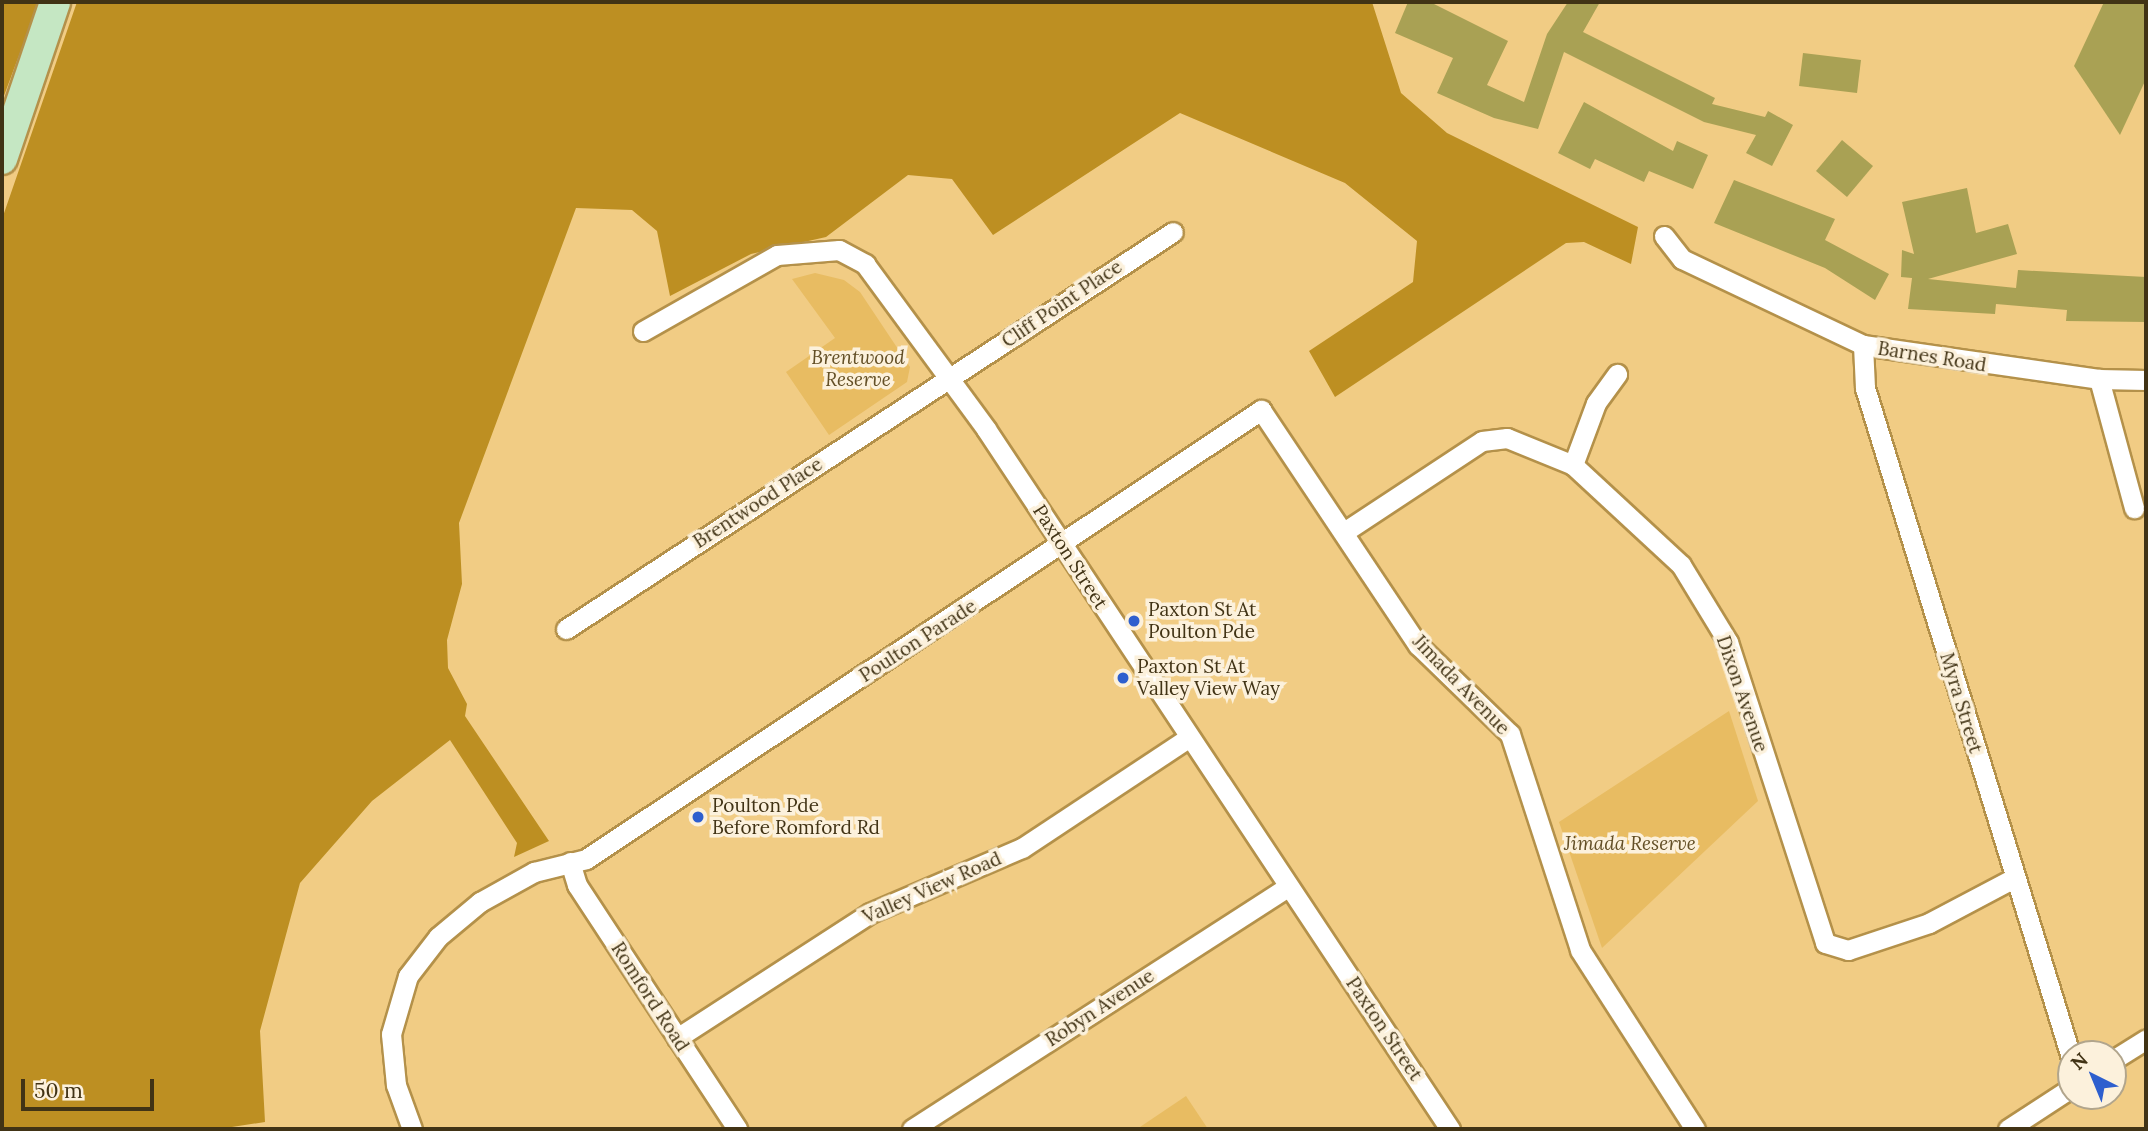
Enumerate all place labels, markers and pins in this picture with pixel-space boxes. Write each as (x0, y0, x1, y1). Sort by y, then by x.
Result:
place label: Paxton St At Poulton Pde (1148, 599, 1256, 643)
marker: Paxton St At Poulton Pde (1126, 613, 1142, 629)
place label: Paxton St At Valley View Way (1137, 656, 1280, 700)
marker: Paxton St At Valley View Way (1115, 670, 1131, 686)
place label: Poulton Pde Before Romford Rd (712, 795, 880, 839)
marker: Poulton Pde Before Romford Rd (690, 809, 706, 825)

